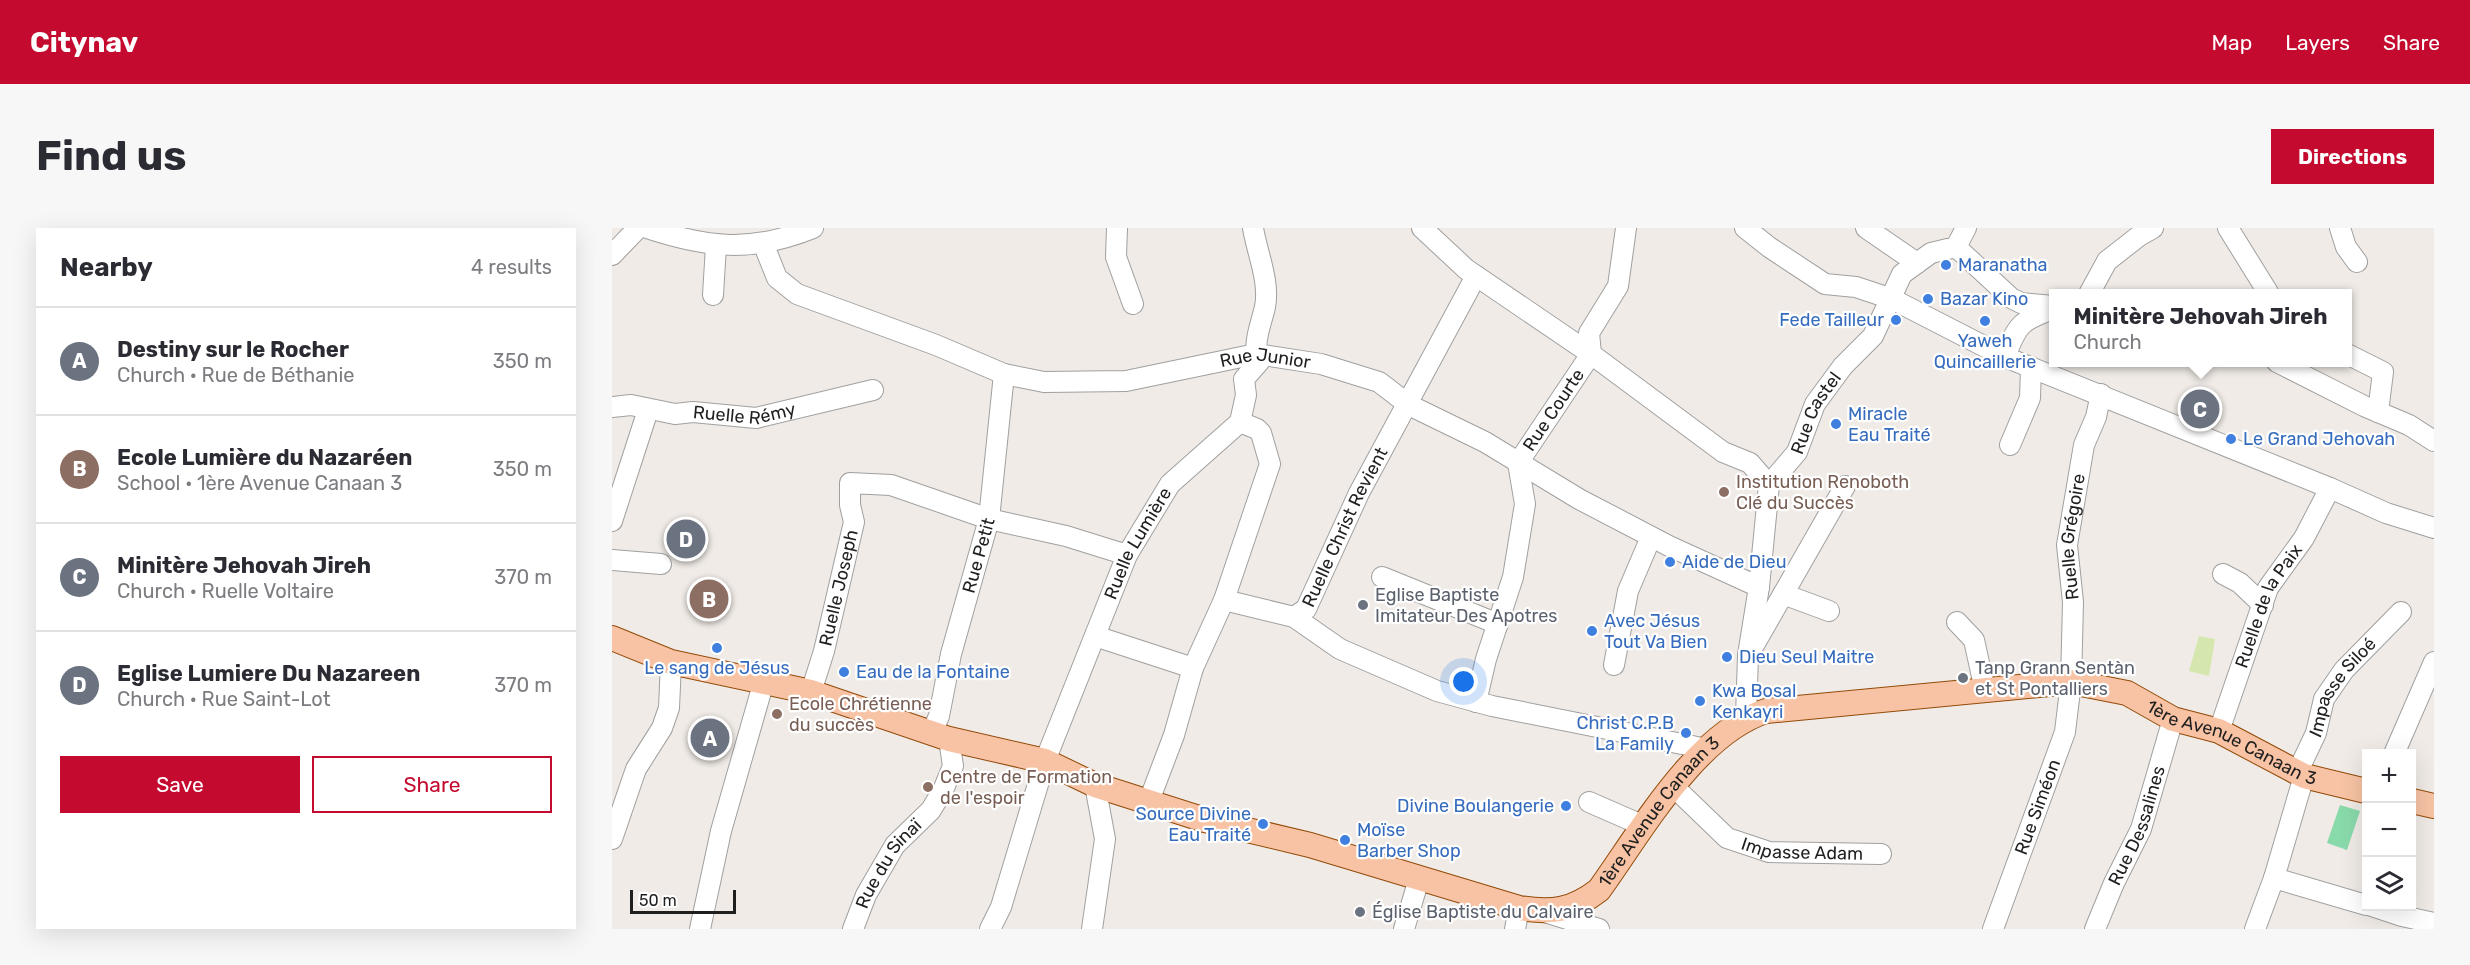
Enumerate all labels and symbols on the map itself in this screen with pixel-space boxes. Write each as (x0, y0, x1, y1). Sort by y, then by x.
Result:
place label: Maranatha (1958, 254, 2048, 276)
marker: Maranatha (1939, 258, 1953, 272)
place label: Bazar Kino (1940, 288, 2028, 310)
marker: Bazar Kino (1921, 292, 1935, 306)
place label: Fede Tailleur (1779, 309, 1884, 331)
marker: Fede Tailleur (1889, 313, 1903, 327)
marker: Yaweh Quincaillerie (1978, 314, 1992, 328)
place label: Yaweh Quincaillerie (1934, 330, 2036, 373)
street label: Rue Junior (1218, 343, 1312, 373)
street label: Rue Courte (1518, 365, 1589, 455)
street label: Rue Castel (1786, 368, 1846, 457)
pin: C (2180, 386, 2220, 432)
street label: Ruelle Rémy (692, 398, 798, 429)
place label: Miracle Eau Traité (1848, 403, 1931, 446)
marker: Miracle Eau Traité (1829, 417, 1843, 431)
place label: Le Grand Jehovah (2243, 428, 2395, 450)
marker: Le Grand Jehovah (2224, 432, 2238, 446)
street label: Ruelle Christ Revient (1297, 443, 1393, 611)
place label: Institution Renoboth Clé du Succès (1736, 471, 1909, 514)
street label: Ruelle Grégoire (2056, 472, 2090, 601)
street label: Ruelle Lumière (1099, 483, 1176, 603)
marker: Institution Renoboth Clé du Succès (1717, 485, 1731, 499)
street label: Rue Petit (958, 515, 1000, 596)
pin: D (666, 516, 706, 562)
street label: Ruelle Joseph (815, 527, 863, 648)
street label: Ruelle de la Paix (2230, 540, 2307, 671)
place label: Aide de Dieu (1682, 551, 1787, 573)
marker: Aide de Dieu (1663, 555, 1677, 569)
pin: B (690, 576, 728, 622)
place label: Eglise Baptiste Imitateur Des Apotres (1375, 584, 1558, 627)
marker: Eglise Baptiste Imitateur Des Apotres (1356, 598, 1370, 612)
place label: Avec Jésus Tout Va Bien (1604, 610, 1707, 653)
marker: Avec Jésus Tout Va Bien (1585, 624, 1599, 638)
street label: Impasse Siloé (2305, 633, 2381, 741)
marker: Le sang de Jésus (710, 641, 724, 655)
place label: Dieu Seul Maitre (1739, 646, 1874, 668)
marker: Dieu Seul Maitre (1720, 650, 1734, 664)
place label: Le sang de Jésus (644, 657, 790, 679)
place label: Tanp Grann Sentàn et St Pontalliers (1975, 657, 2135, 700)
place label: Eau de la Fontaine (856, 661, 1010, 683)
marker: Eau de la Fontaine (837, 665, 851, 679)
your location (1449, 667, 1478, 696)
marker: Tanp Grann Sentàn et St Pontalliers (1956, 671, 1970, 685)
place label: Kwa Bosal Kenkayri (1712, 680, 1796, 723)
place label: Ecole Chrétienne du succès (789, 693, 932, 736)
marker: Kwa Bosal Kenkayri (1693, 694, 1707, 708)
street label: 1ère Avenue Canaan 3 (2143, 695, 2319, 790)
marker: Ecole Chrétienne du succès (770, 707, 784, 721)
place label: Christ C.P.B La Family (1576, 712, 1674, 755)
pin: A (690, 716, 730, 760)
marker: Christ C.P.B La Family (1679, 726, 1693, 740)
street label: 1ère Avenue Canaan 3 (1594, 732, 1724, 891)
street label: Rue Siméon (2010, 756, 2065, 858)
street label: Rue Dessalines (2104, 763, 2170, 889)
place label: Centre de Formation de l'espoir (940, 766, 1112, 809)
marker: Centre de Formation de l'espoir (921, 780, 935, 794)
place label: Divine Boulangerie (1397, 795, 1554, 817)
marker: Divine Boulangerie (1559, 799, 1573, 813)
place label: Source Divine Eau Traité (1135, 803, 1251, 846)
street label: Rue du Sinaï (851, 814, 927, 911)
marker: Source Divine Eau Traité (1256, 817, 1270, 831)
place label: Moïse Barber Shop (1357, 819, 1461, 862)
marker: Moïse Barber Shop (1338, 833, 1352, 847)
street label: Impasse Adam (1738, 833, 1863, 865)
scale bar (630, 887, 736, 914)
place label: Église Baptiste du Calvaire (1372, 901, 1594, 923)
marker: Église Baptiste du Calvaire (1353, 905, 1367, 919)

